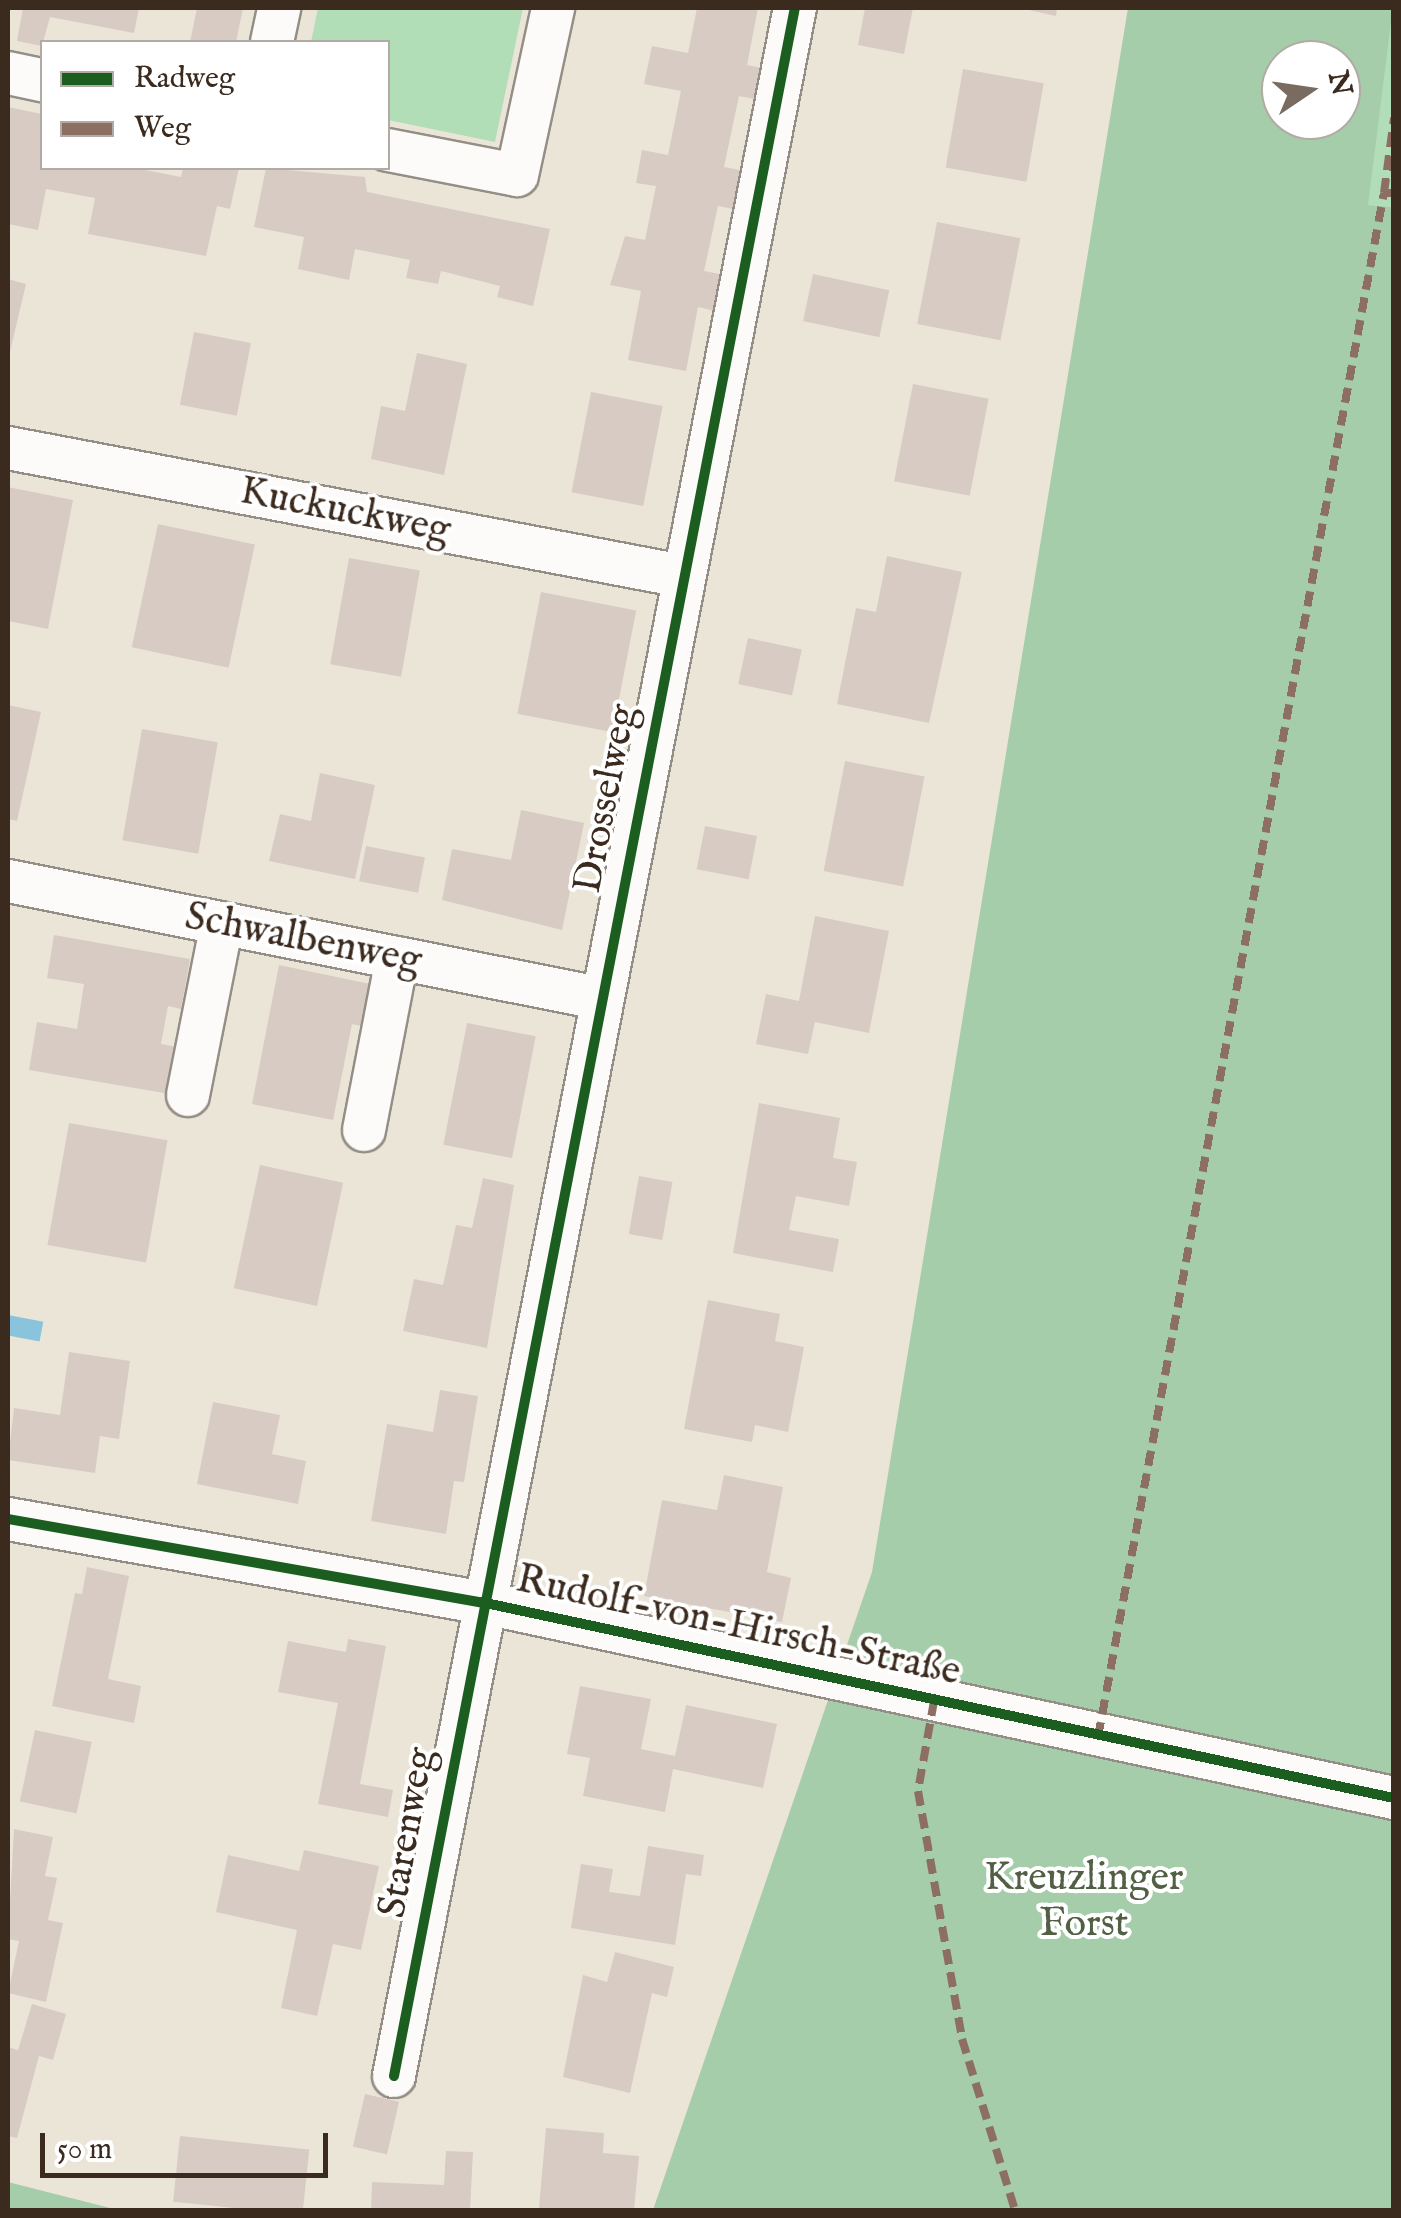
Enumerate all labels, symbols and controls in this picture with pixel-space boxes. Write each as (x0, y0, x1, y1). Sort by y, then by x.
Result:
legend (40, 40, 390, 170)
north arrow (1261, 40, 1361, 140)
text: Radweg (134, 60, 235, 98)
text: N (1319, 68, 1359, 99)
text: Weg (134, 110, 191, 148)
street label: Kuckuckweg (236, 468, 454, 556)
street label: Drosselweg (565, 701, 649, 897)
street label: Schwalbenweg (181, 894, 425, 986)
street label: Rudolf-von-Hirsch-Straße (512, 1556, 964, 1698)
street label: Starenweg (369, 1744, 447, 1922)
park label: Kreuzlinger Forst (985, 1855, 1183, 1949)
scale bar (45, 2113, 332, 2175)
text: 50 m (57, 2131, 112, 2169)

